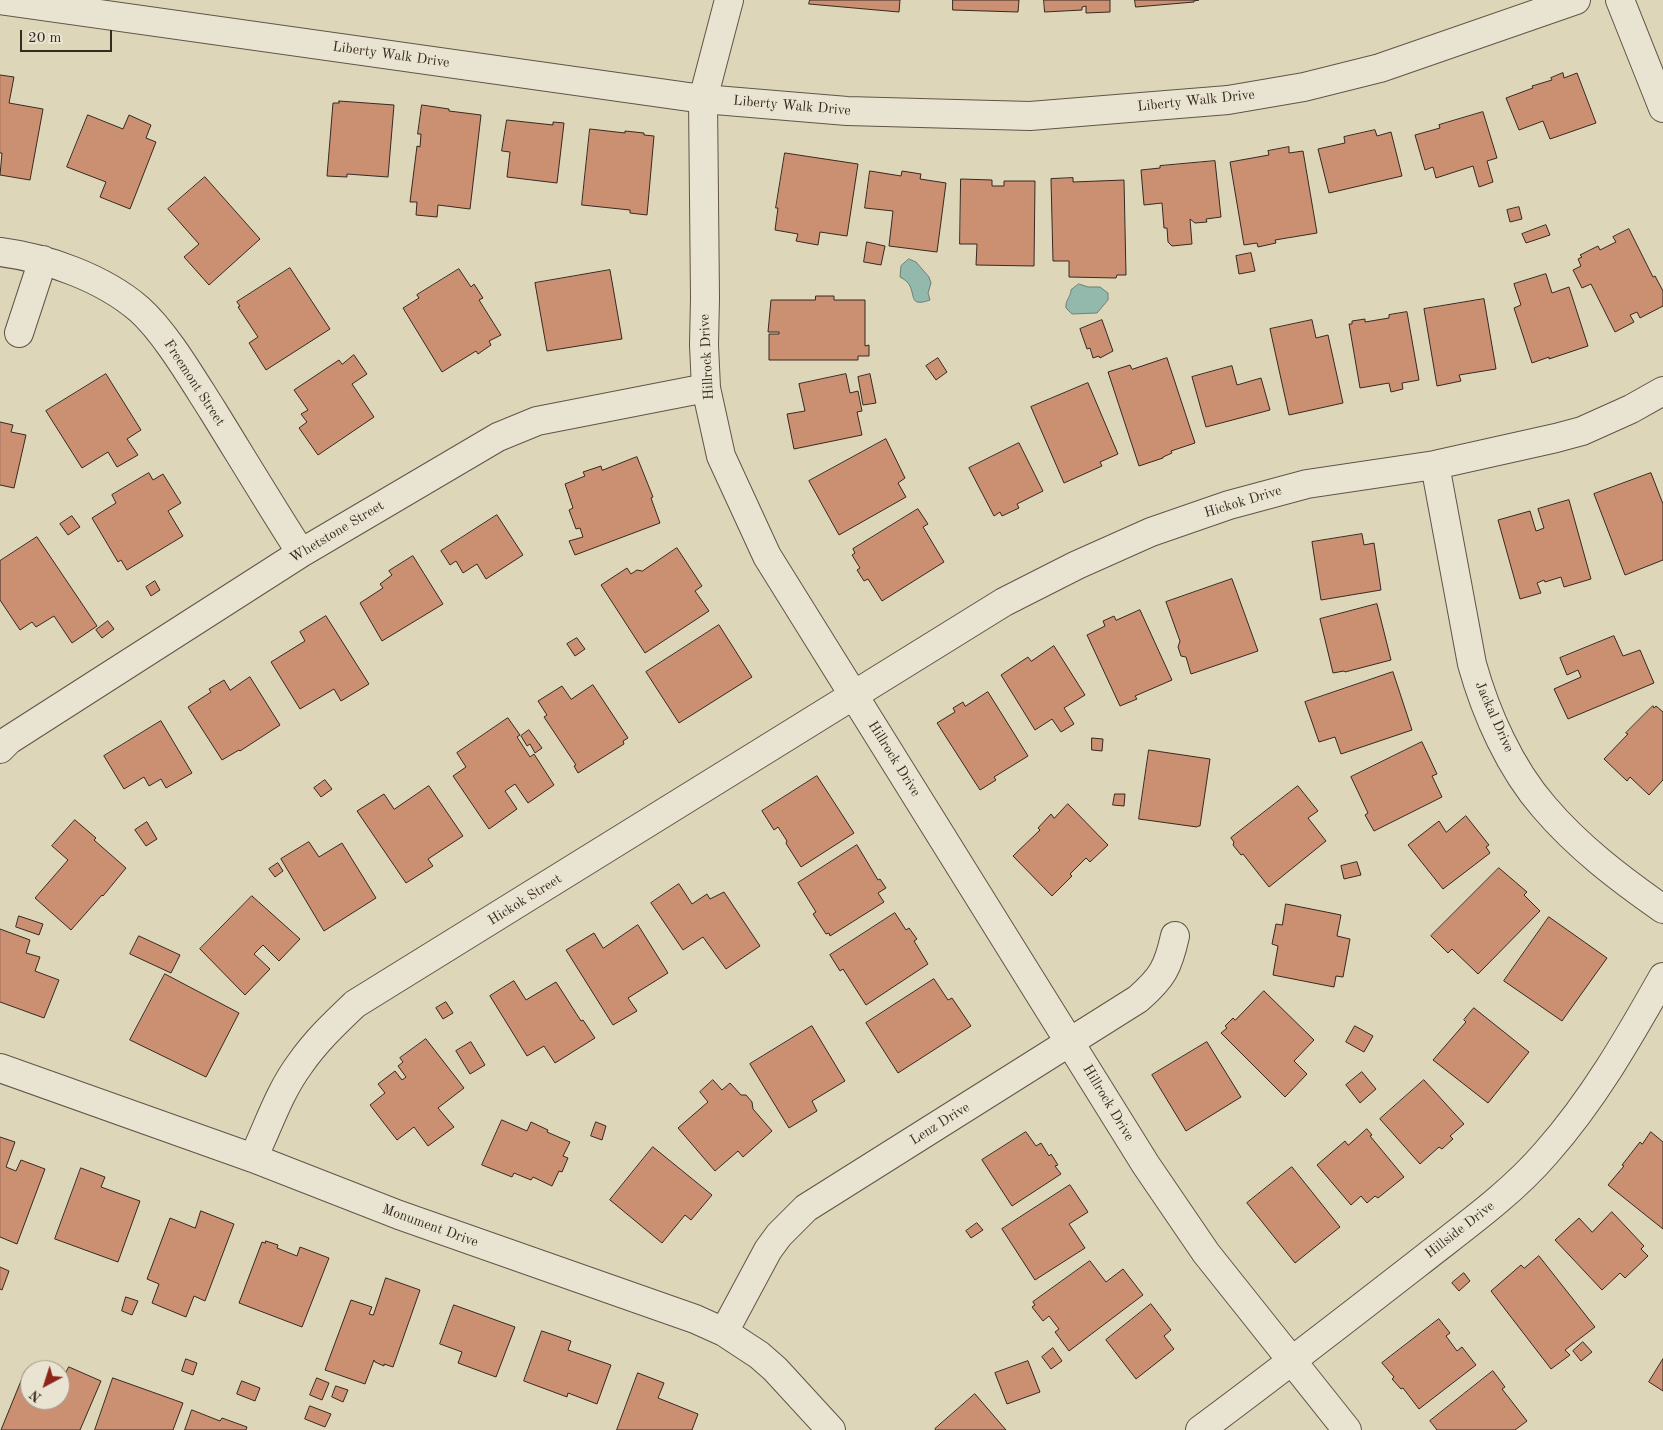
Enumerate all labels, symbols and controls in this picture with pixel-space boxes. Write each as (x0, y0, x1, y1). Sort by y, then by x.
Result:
scale bar (22, 20, 115, 52)
text: 20 m (28, 31, 62, 46)
street label: Liberty Walk Drive (331, 38, 451, 72)
street label: Liberty Walk Drive (1136, 86, 1256, 116)
street label: Liberty Walk Drive (732, 92, 852, 120)
street label: Hillrock Drive (696, 314, 718, 400)
street label: Freemont Street (160, 337, 228, 429)
street label: Hickok Drive (1202, 482, 1284, 522)
street label: Whetstone Street (287, 497, 387, 567)
street label: Jackal Drive (1471, 679, 1517, 755)
street label: Hillrock Drive (864, 718, 924, 800)
street label: Hickok Street (485, 871, 565, 929)
street label: Hillrock Drive (1079, 1062, 1137, 1144)
street label: Lenz Drive (907, 1099, 973, 1149)
street label: Hillside Drive (1422, 1198, 1498, 1262)
street label: Monument Drive (380, 1201, 480, 1251)
north arrow (20, 1360, 70, 1410)
text: N (27, 1387, 45, 1405)

